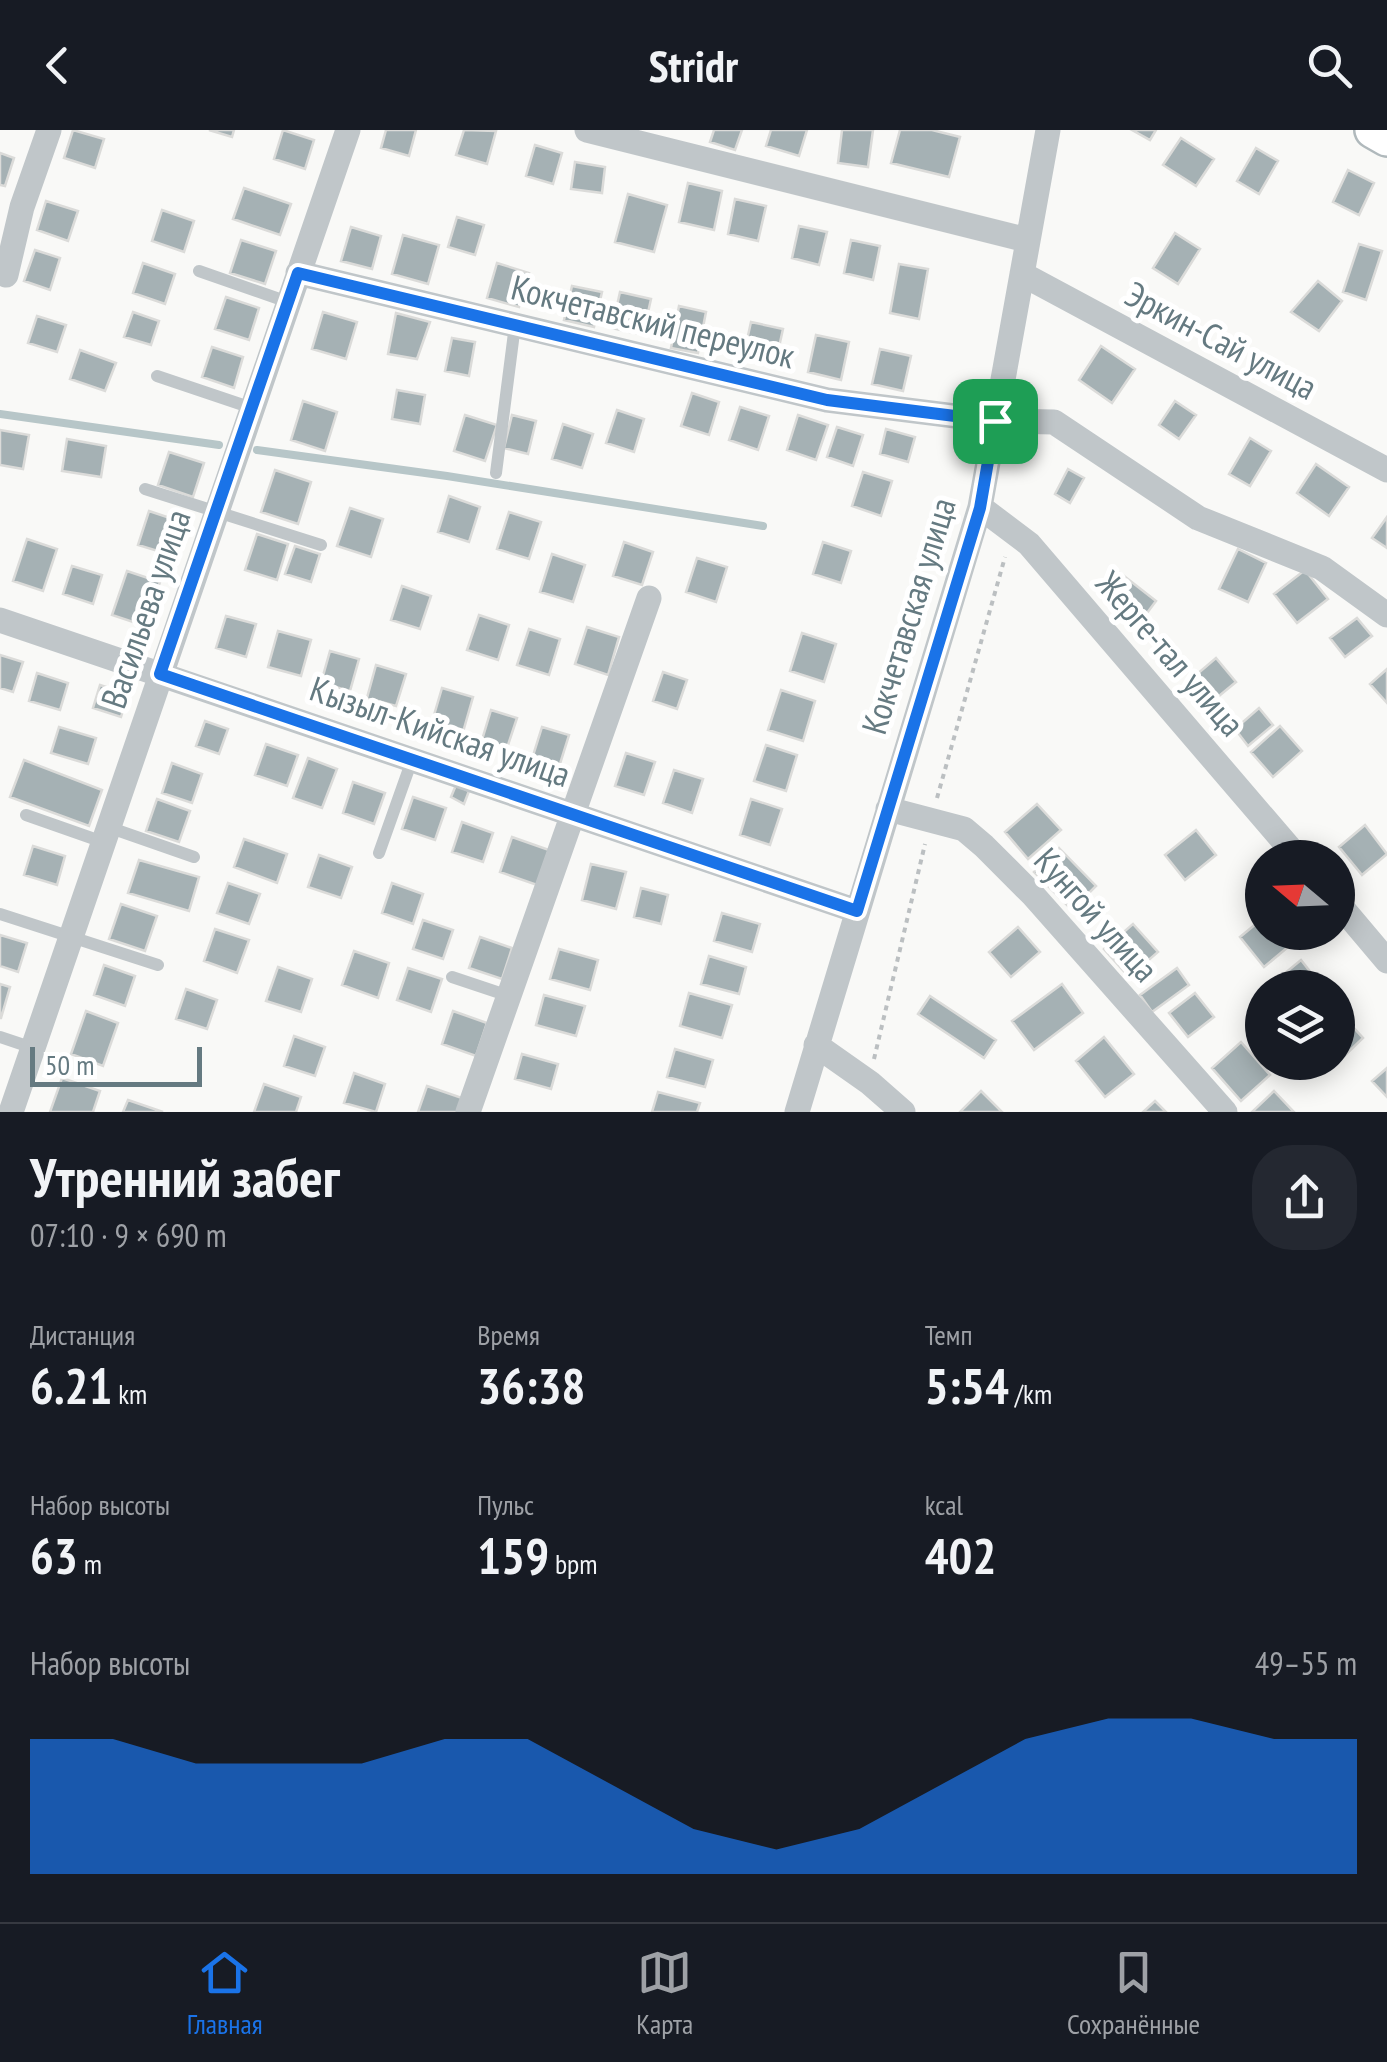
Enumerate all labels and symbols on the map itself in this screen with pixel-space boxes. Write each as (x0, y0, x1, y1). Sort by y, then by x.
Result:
street label: Кокчетавский переулок (507, 264, 800, 379)
street label: Эркин-Сай улица (1118, 270, 1325, 410)
pin (953, 379, 1038, 464)
street label: Кокчетавская улица (850, 492, 966, 739)
street label: Васильева улица (90, 503, 201, 714)
street label: Жерге-тал улица (1086, 560, 1255, 745)
street label: Кызыл-Кийская улица (304, 665, 577, 797)
street label: Кунгой улица (1024, 838, 1169, 991)
north arrow (1245, 840, 1355, 950)
scale bar (30, 1042, 202, 1086)

